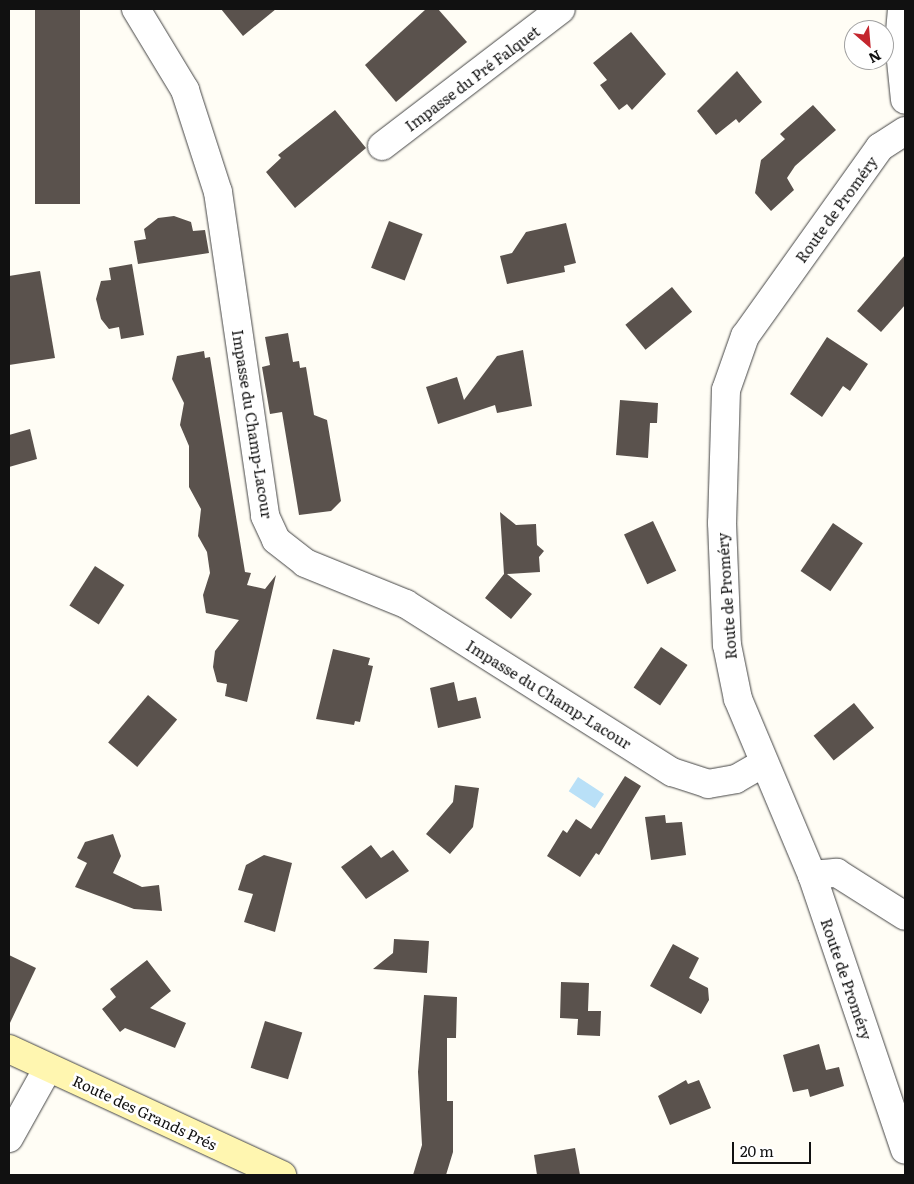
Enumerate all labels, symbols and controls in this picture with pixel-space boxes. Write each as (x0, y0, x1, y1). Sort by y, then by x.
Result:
north arrow (844, 20, 894, 70)
street label: Impasse du Pré Falquet (401, 22, 543, 134)
text: N (866, 46, 885, 69)
street label: Route de Proméry (791, 152, 881, 266)
street label: Impasse du Champ-Lacour (229, 328, 277, 520)
street label: Route de Proméry (713, 532, 739, 660)
street label: Impasse du Champ-Lacour (463, 636, 635, 752)
street label: Route de Proméry (818, 916, 876, 1042)
street label: Route des Grands Prés (70, 1071, 220, 1153)
scale bar (734, 1132, 813, 1164)
text: 20 m (740, 1139, 774, 1162)

